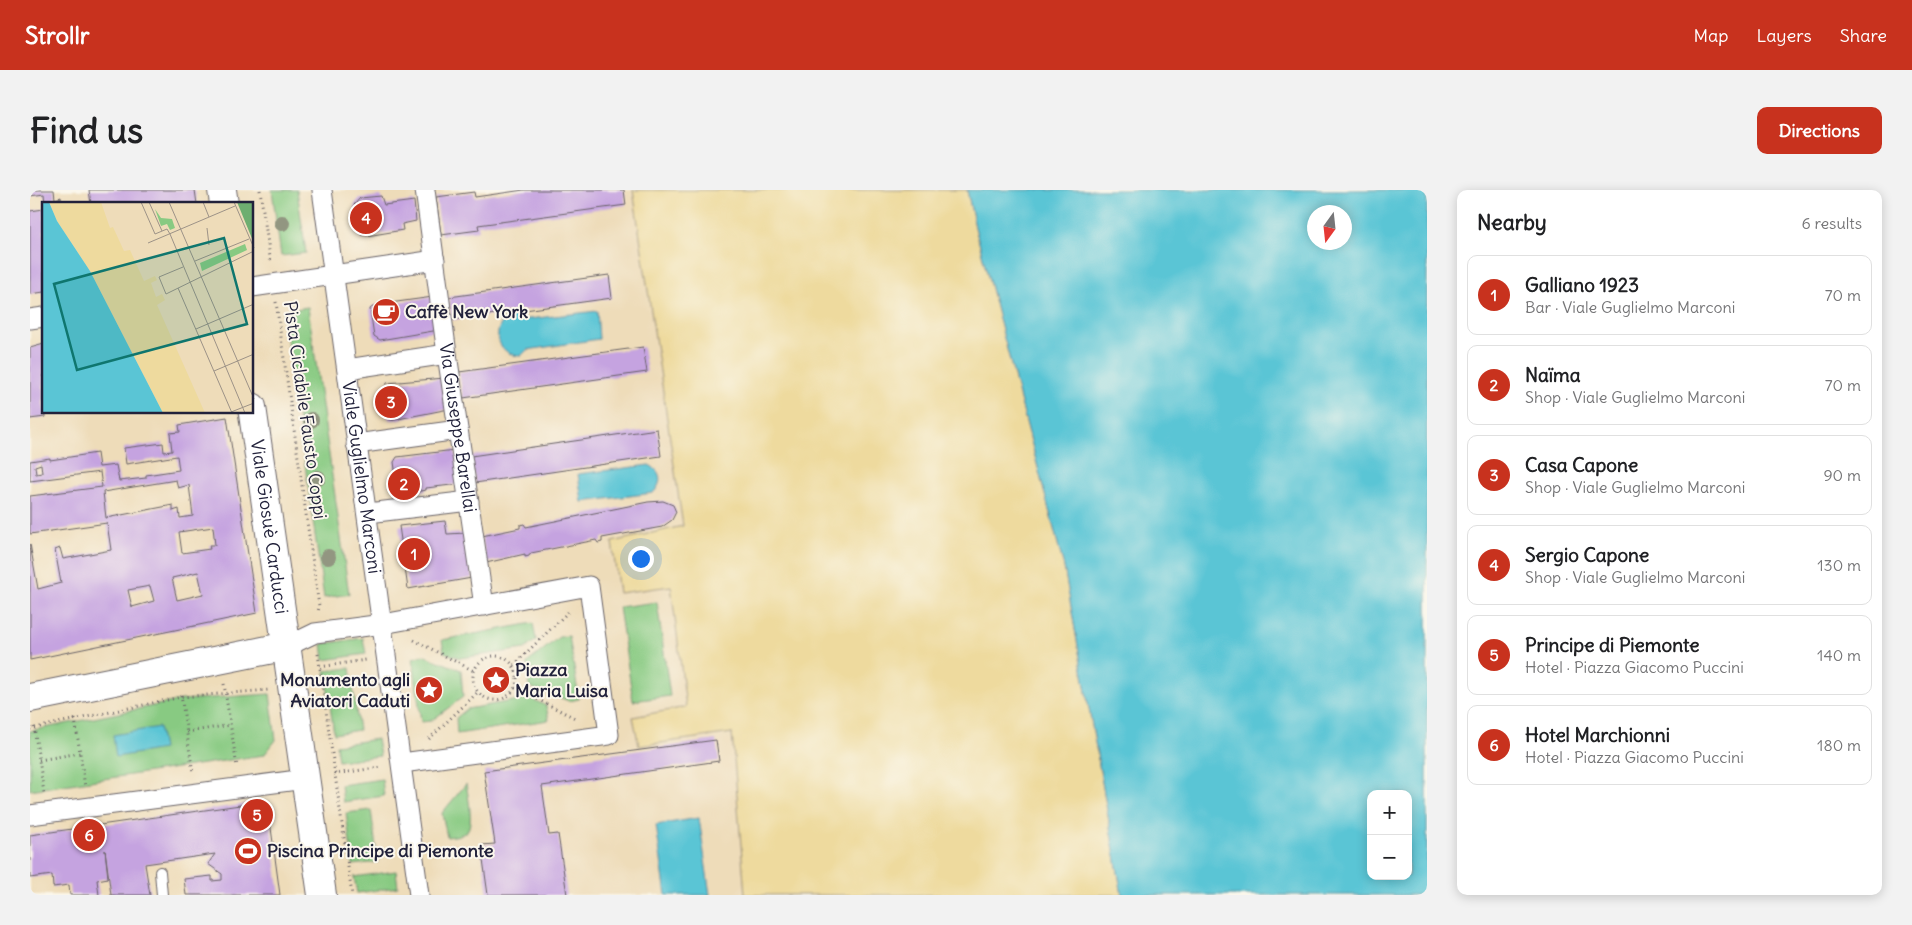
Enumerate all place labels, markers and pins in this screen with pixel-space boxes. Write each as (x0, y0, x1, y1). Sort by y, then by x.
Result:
pin: 4 (350, 199, 382, 237)
cafe icon: Caffè New York (371, 297, 401, 327)
place label: Caffè New York (405, 300, 528, 323)
pin: 3 (375, 383, 407, 421)
pin: 2 (388, 465, 420, 503)
pin: 1 (398, 535, 430, 573)
place label: Piazza Maria Luisa (515, 658, 608, 702)
place icon: Piazza Maria Luisa (481, 665, 511, 695)
place label: Monumento agli Aviatori Caduti (280, 668, 410, 712)
place icon: Monumento agli Aviatori Caduti (414, 675, 444, 705)
pin: 5 (241, 796, 273, 834)
pin: 6 (73, 816, 105, 854)
sports icon: Piscina Principe di Piemonte (233, 836, 263, 866)
place label: Piscina Principe di Piemonte (267, 839, 494, 862)

